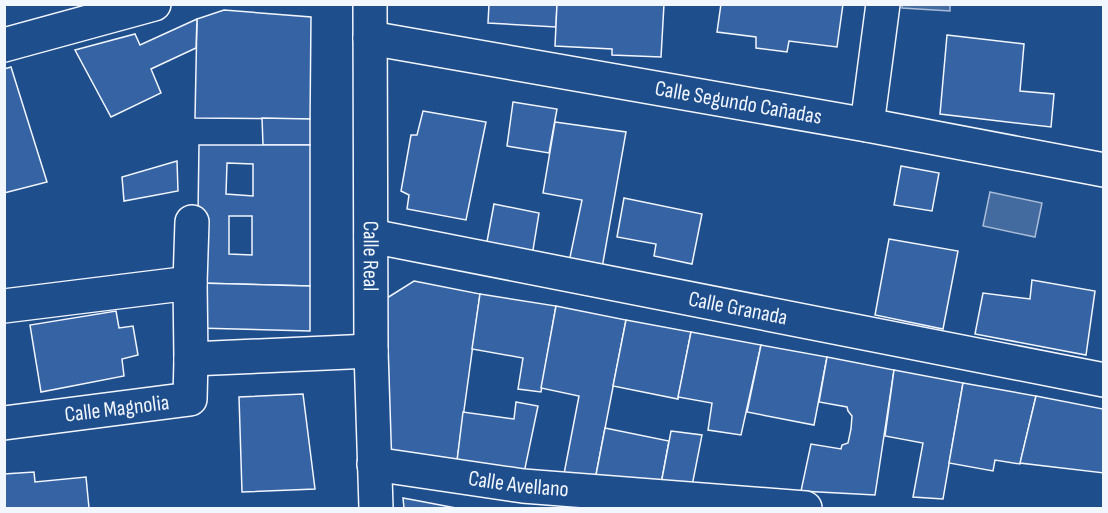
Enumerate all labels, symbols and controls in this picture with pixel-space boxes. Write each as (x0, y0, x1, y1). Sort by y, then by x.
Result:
street label: Calle Segundo Cañadas (653, 75, 824, 130)
street label: Calle Real (357, 221, 384, 291)
street label: Calle Granada (686, 285, 790, 331)
street label: Calle Magnolia (63, 389, 171, 429)
street label: Calle Avellano (467, 465, 570, 503)

